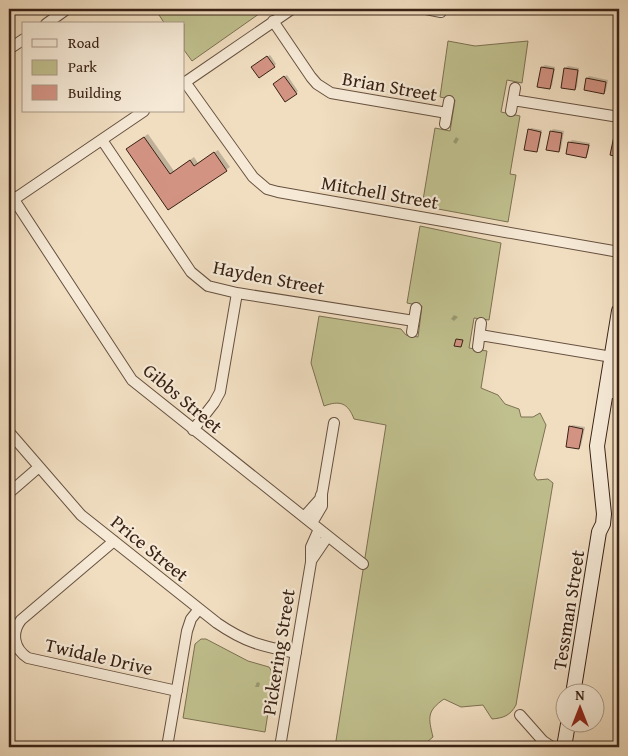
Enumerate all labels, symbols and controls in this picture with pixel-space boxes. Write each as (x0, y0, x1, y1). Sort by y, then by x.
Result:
legend (22, 22, 185, 112)
text: Road (68, 32, 99, 53)
text: Park (68, 56, 97, 77)
street label: Brian Street (340, 64, 440, 108)
text: Building (68, 82, 122, 103)
street label: Mitchell Street (319, 168, 441, 216)
street label: Hayden Street (211, 252, 327, 302)
street label: Gibbs Street (137, 356, 229, 440)
street label: Price Street (105, 508, 195, 588)
street label: Tessman Street (545, 548, 591, 672)
street label: Pickering Street (254, 587, 302, 717)
street label: Twidale Drive (42, 630, 156, 682)
north arrow (556, 684, 606, 734)
text: N (575, 685, 585, 705)

